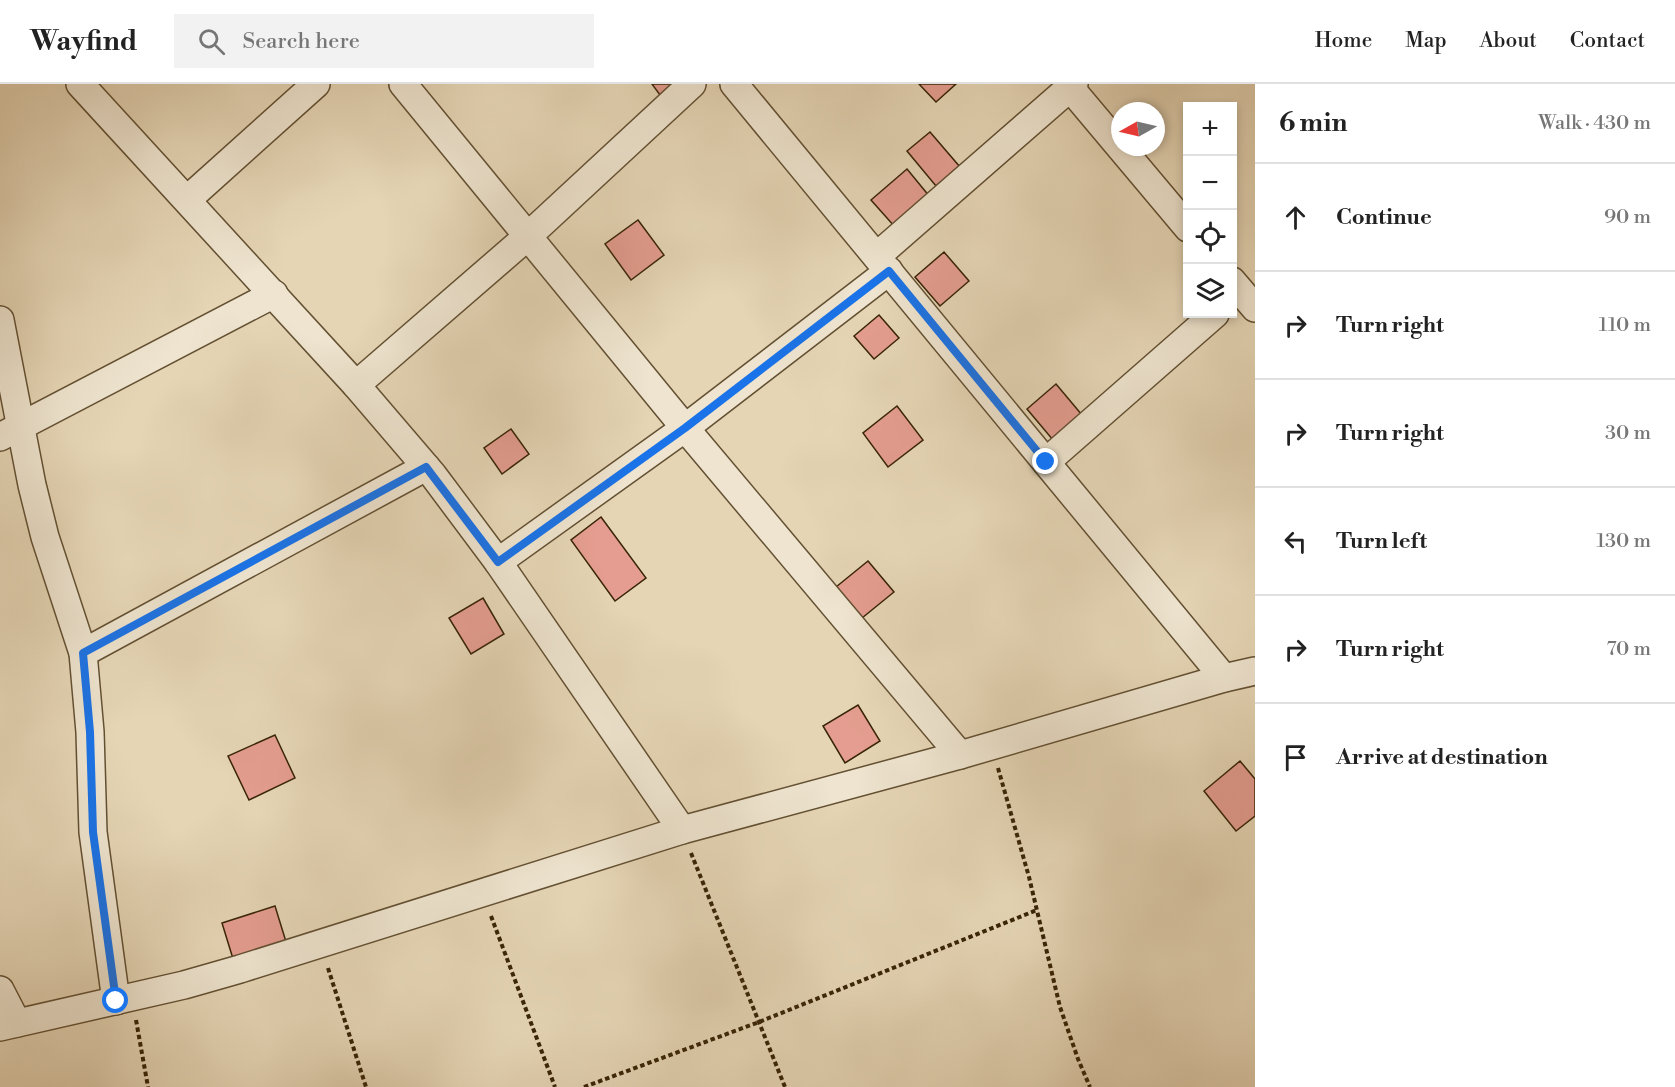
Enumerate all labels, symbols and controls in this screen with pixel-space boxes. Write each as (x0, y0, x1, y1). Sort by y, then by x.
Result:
search box (174, 14, 594, 68)
text: Wayfind (30, 24, 138, 59)
icon: search (195, 25, 228, 58)
text: Search here (243, 28, 360, 55)
text: Home (1315, 28, 1372, 54)
text: Map (1405, 28, 1447, 54)
text: About (1480, 28, 1537, 54)
text: Contact (1570, 28, 1645, 54)
north arrow (1111, 102, 1165, 156)
map controls (1183, 102, 1237, 318)
button: + (1183, 102, 1237, 156)
text: 6 min (1279, 107, 1347, 139)
text: Walk · 430 m (1538, 111, 1651, 136)
button: − (1183, 156, 1237, 210)
icon: ahead (1279, 201, 1312, 234)
text: Continue (1336, 204, 1432, 231)
text: 90 m (1604, 205, 1651, 230)
button: locate (1183, 210, 1237, 264)
button: layers (1183, 264, 1237, 318)
icon: right (1279, 309, 1312, 342)
text: Turn right (1336, 312, 1444, 339)
text: 110 m (1599, 313, 1651, 338)
icon: right (1279, 417, 1312, 450)
text: Turn right (1336, 420, 1444, 447)
text: 30 m (1605, 421, 1651, 446)
route end (1032, 448, 1058, 474)
icon: left (1279, 525, 1312, 558)
text: Turn left (1336, 528, 1427, 555)
text: 130 m (1596, 529, 1651, 554)
icon: right (1279, 633, 1312, 666)
text: Turn right (1336, 636, 1444, 663)
text: 70 m (1607, 637, 1651, 662)
icon: arrive (1279, 741, 1312, 774)
text: Arrive at destination (1336, 744, 1548, 771)
route start (102, 987, 128, 1013)

